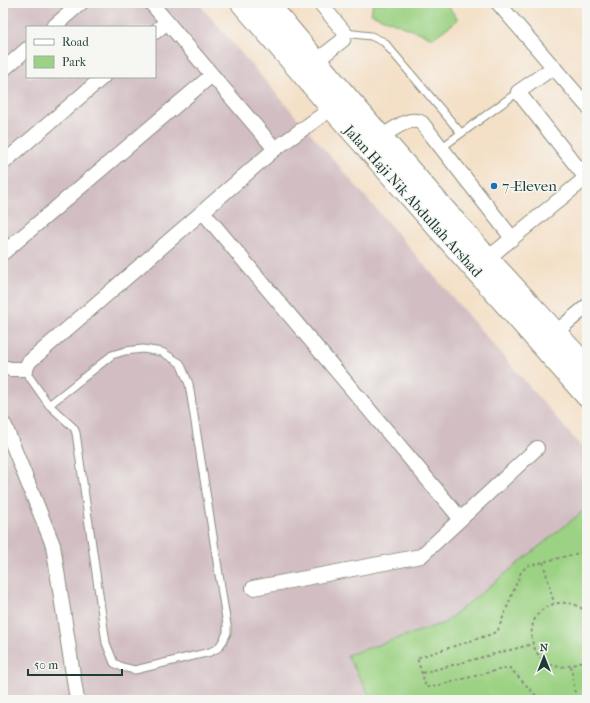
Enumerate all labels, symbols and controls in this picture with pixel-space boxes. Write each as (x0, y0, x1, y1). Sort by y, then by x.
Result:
legend (26, 26, 156, 78)
text: Road (62, 35, 89, 49)
text: Park (62, 55, 87, 69)
street label: Jalan Haji Nik Abdullah Arshad (339, 121, 487, 281)
place label: 7-Eleven (502, 177, 557, 195)
marker: 7-Eleven (489, 181, 499, 191)
north arrow (524, 637, 564, 677)
text: N (540, 641, 549, 654)
scale bar (28, 651, 122, 677)
text: 50 m (34, 658, 58, 672)

